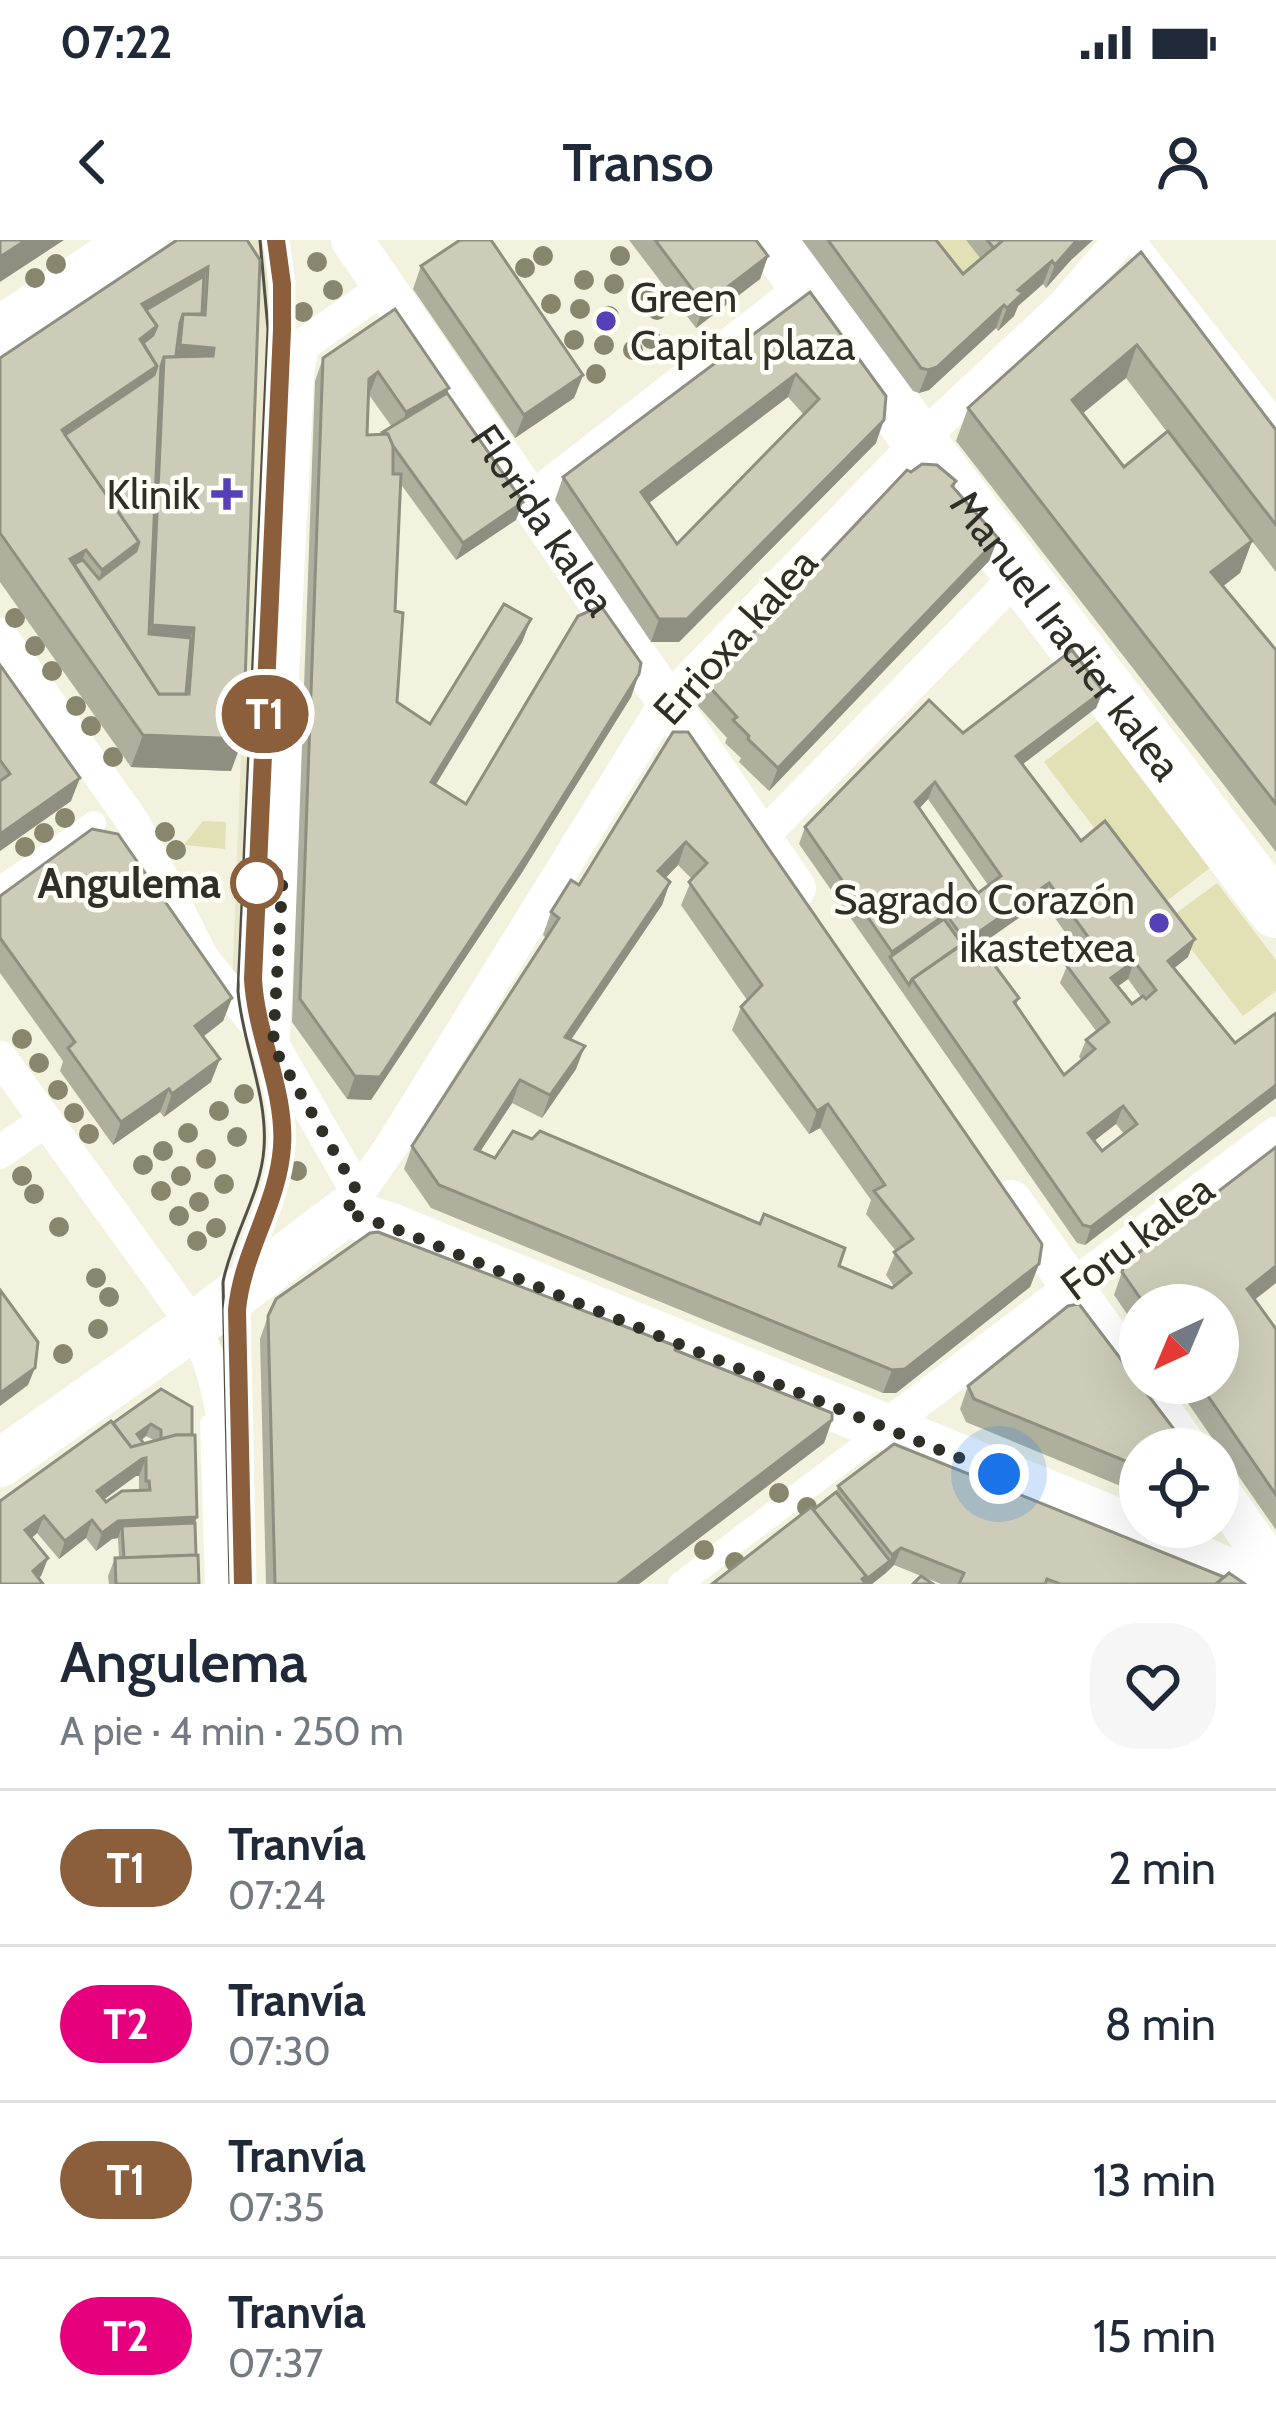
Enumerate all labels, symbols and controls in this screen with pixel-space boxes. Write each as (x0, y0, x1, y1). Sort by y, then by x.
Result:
text: 07:22 (60, 15, 172, 69)
icon: back (60, 129, 126, 195)
text: Transo (562, 129, 714, 195)
icon: person (1150, 129, 1216, 195)
place label: Green Capital plaza (630, 271, 855, 371)
marker: Green Capital plaza (593, 308, 619, 334)
street label: Florida kalea (460, 414, 627, 625)
place label: Klinik (106, 468, 200, 520)
marker: Klinik (211, 478, 243, 510)
street label: Manuel Iradier kalea (940, 480, 1193, 790)
street label: Errioxa kalea (642, 537, 828, 735)
line badge: T1 (211, 675, 319, 753)
text: T1 (246, 688, 284, 740)
place label: Angulema (37, 857, 221, 909)
marker: Angulema (232, 858, 282, 908)
place label: Sagrado Corazón ikastetxea (833, 873, 1135, 973)
marker: Sagrado Corazón ikastetxea (1146, 910, 1172, 936)
street label: Foru kalea (1050, 1163, 1224, 1311)
north arrow (1119, 1284, 1239, 1404)
map controls (1119, 1284, 1239, 1548)
button: locate (1119, 1428, 1239, 1548)
your location (969, 1444, 1029, 1504)
button: heart (1090, 1623, 1216, 1749)
text: Angulema (60, 1627, 308, 1696)
text: A pie · 4 min · 250 m (60, 1707, 404, 1755)
text: Tranvía (228, 1817, 366, 1871)
text: 2 min (1108, 1841, 1216, 1895)
text: T1 (107, 1842, 145, 1894)
text: 07:24 (228, 1871, 326, 1919)
text: Tranvía (228, 1973, 366, 2027)
text: 8 min (1104, 1997, 1216, 2051)
text: T2 (103, 1998, 149, 2050)
text: 07:30 (228, 2027, 331, 2075)
text: Tranvía (228, 2129, 366, 2183)
text: 13 min (1093, 2153, 1216, 2207)
text: T1 (107, 2154, 145, 2206)
text: 07:35 (228, 2183, 325, 2231)
text: Tranvía (228, 2285, 366, 2339)
text: 15 min (1093, 2309, 1216, 2363)
text: T2 (103, 2310, 149, 2362)
text: 07:37 (228, 2339, 323, 2387)

